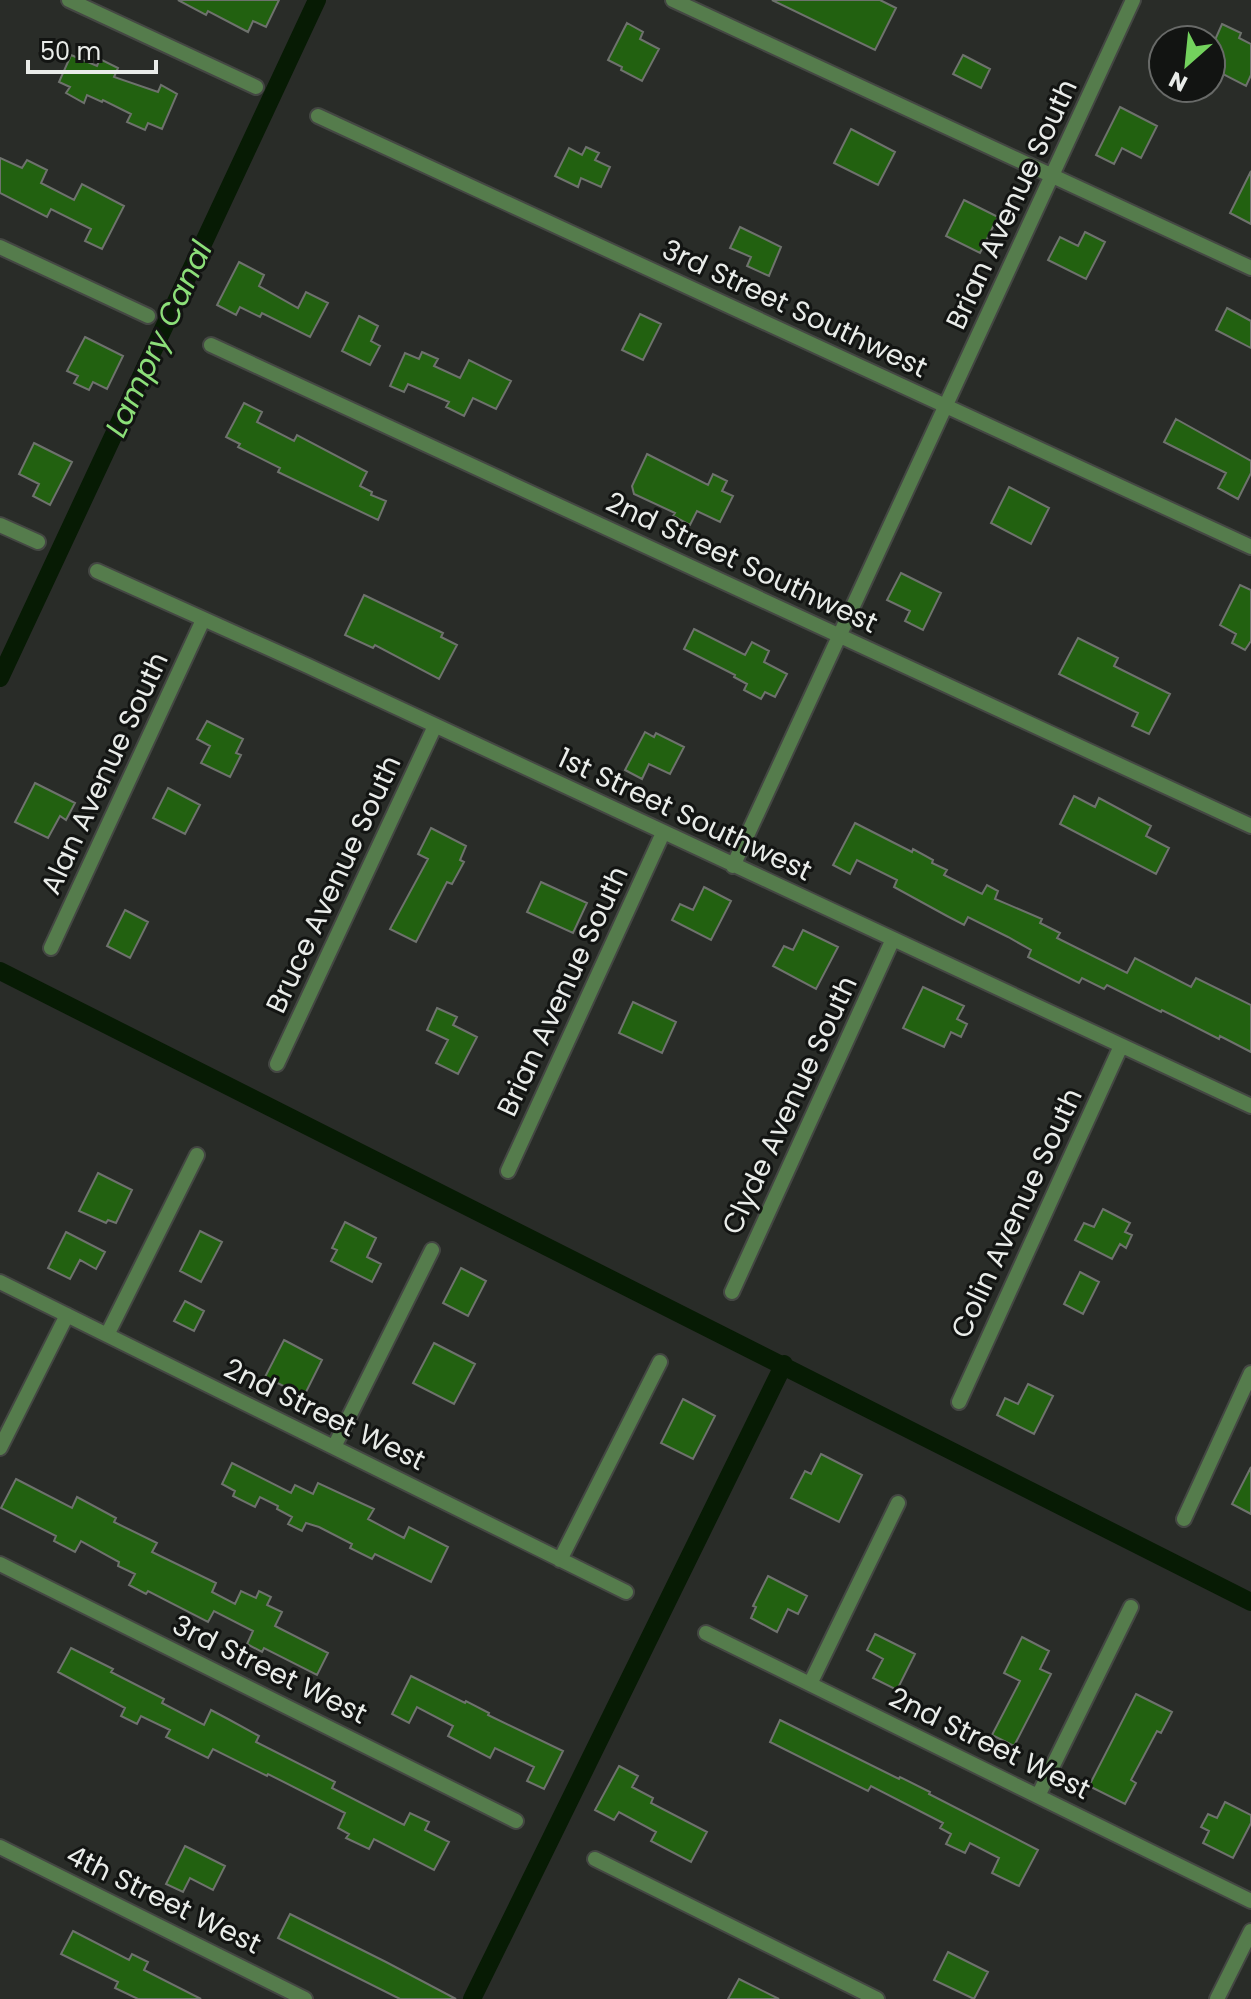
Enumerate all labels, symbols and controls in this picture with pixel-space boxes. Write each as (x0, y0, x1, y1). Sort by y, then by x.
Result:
scale bar (28, 24, 156, 74)
north arrow (1147, 24, 1227, 104)
text: 50 m (40, 35, 101, 68)
text: N (1164, 64, 1193, 99)
street label: Brian Avenue South (936, 73, 1087, 336)
street label: 3rd Street Southwest (656, 230, 934, 387)
water label: Lampry Canal (94, 233, 223, 444)
street label: 2nd Street Southwest (600, 482, 884, 643)
street label: Alan Avenue South (31, 646, 178, 901)
street label: 1st Street Southwest (551, 738, 818, 890)
street label: Bruce Avenue South (257, 749, 410, 1020)
street label: Brian Avenue South (487, 860, 638, 1123)
street label: Clyde Avenue South (712, 970, 867, 1241)
street label: Colin Avenue South (941, 1082, 1092, 1345)
street label: 2nd Street West (218, 1349, 432, 1480)
street label: 3rd Street West (166, 1605, 374, 1734)
street label: 2nd Street West (883, 1678, 1097, 1809)
street label: 4th Street West (60, 1835, 268, 1963)

